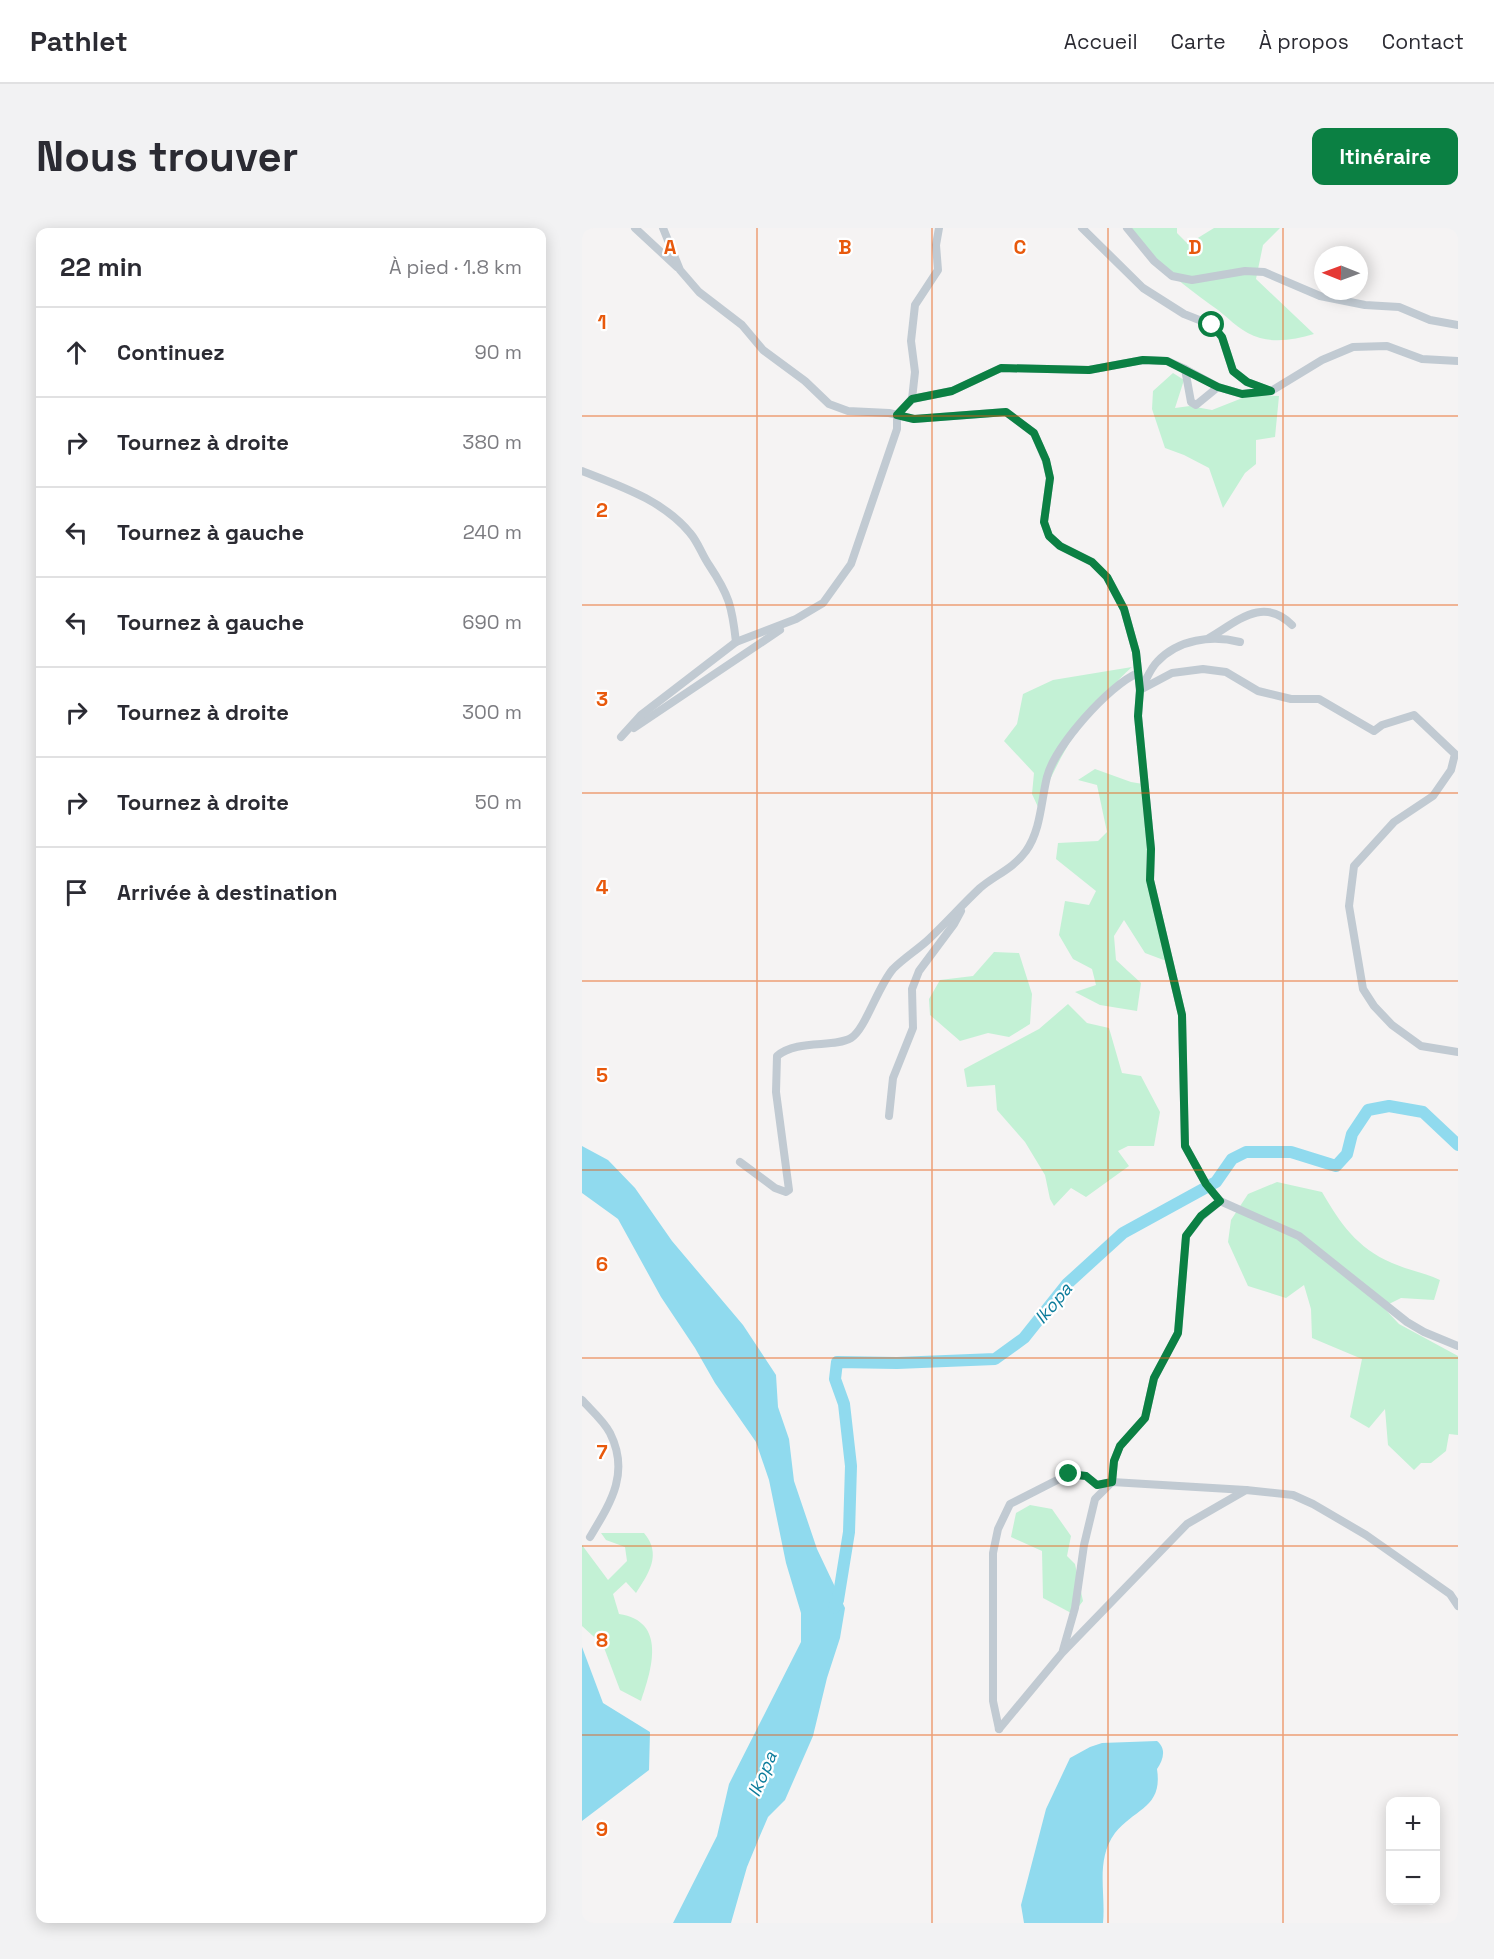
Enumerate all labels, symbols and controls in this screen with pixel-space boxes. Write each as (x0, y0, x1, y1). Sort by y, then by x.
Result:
text: Pathlet (30, 23, 128, 59)
text: Accueil (1064, 28, 1138, 55)
text: Carte (1171, 28, 1226, 55)
text: À propos (1259, 28, 1349, 55)
text: Contact (1382, 28, 1464, 55)
button: Itinéraire (1312, 128, 1458, 185)
text: Nous trouver (36, 130, 298, 183)
text: A (664, 234, 677, 260)
text: B (838, 234, 852, 260)
text: C (1014, 234, 1027, 260)
text: D (1188, 234, 1202, 260)
north arrow (1314, 246, 1368, 300)
text: 22 min (60, 250, 143, 284)
text: À pied · 1.8 km (389, 254, 522, 280)
text: 1 (597, 309, 607, 335)
route start (1198, 311, 1224, 337)
icon: ahead (60, 336, 93, 369)
text: Continuez (117, 338, 225, 366)
text: 90 m (475, 339, 522, 365)
icon: right (60, 426, 93, 459)
text: Tournez à droite (117, 428, 289, 456)
text: 380 m (462, 429, 522, 455)
text: 2 (596, 497, 608, 523)
icon: left (60, 516, 93, 549)
text: Tournez à gauche (117, 518, 304, 546)
text: 240 m (463, 519, 522, 545)
icon: left (60, 606, 93, 639)
text: Tournez à gauche (117, 608, 304, 636)
text: 690 m (462, 609, 522, 635)
text: 3 (596, 686, 608, 712)
icon: right (60, 696, 93, 729)
text: Tournez à droite (117, 698, 289, 726)
text: 300 m (462, 699, 522, 725)
icon: right (60, 786, 93, 819)
text: Tournez à droite (117, 788, 289, 816)
text: 50 m (475, 789, 522, 815)
text: 4 (596, 874, 609, 900)
icon: arrive (60, 876, 93, 909)
text: Arrivée à destination (117, 878, 338, 906)
text: 5 (596, 1062, 608, 1088)
text: 6 (596, 1251, 608, 1277)
water label: Ikopa (1029, 1277, 1077, 1328)
text: 7 (596, 1439, 608, 1465)
route end (1055, 1460, 1081, 1486)
text: 8 (596, 1627, 608, 1653)
water label: Ikopa (742, 1747, 782, 1800)
map controls (1386, 1797, 1440, 1905)
button: + (1386, 1797, 1440, 1851)
text: 9 (596, 1816, 608, 1842)
button: − (1386, 1851, 1440, 1905)

